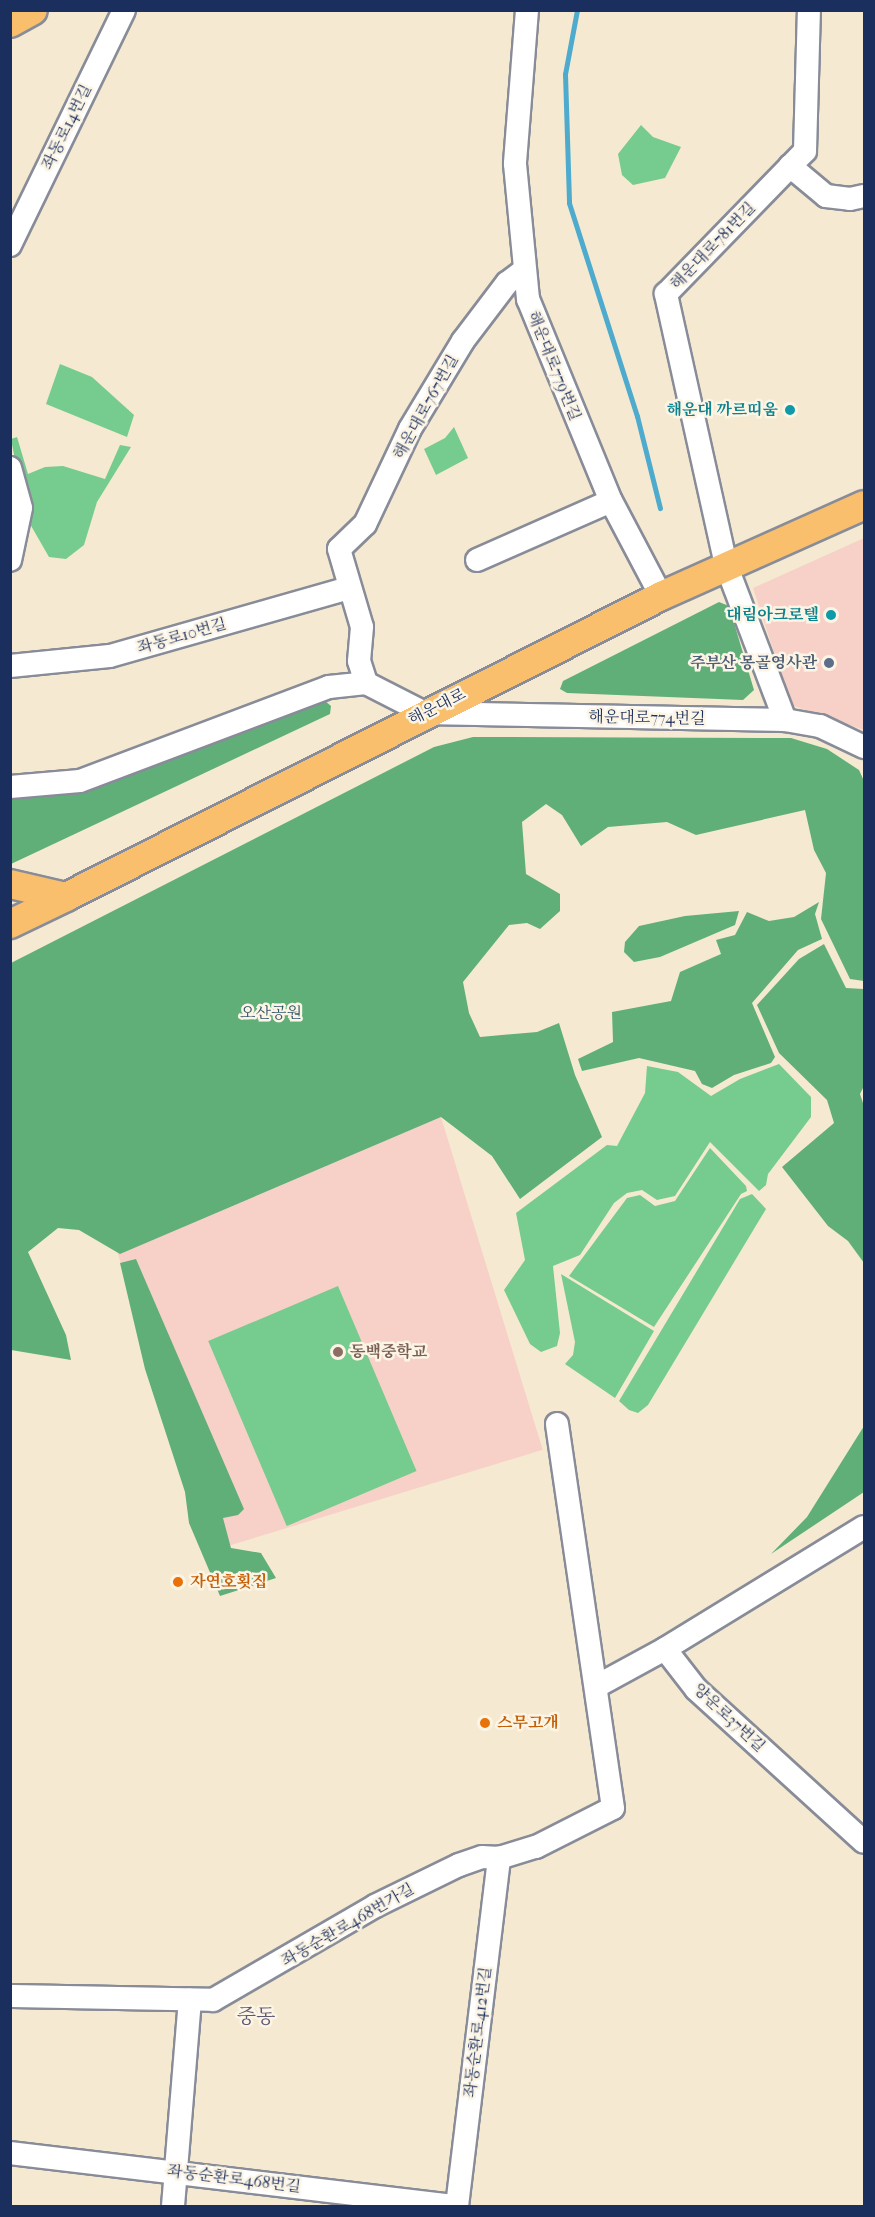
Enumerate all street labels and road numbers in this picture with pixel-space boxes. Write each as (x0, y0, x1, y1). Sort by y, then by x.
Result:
street label: 좌동로14번길 (38, 81, 96, 173)
street label: 해운대로781번길 (666, 198, 760, 294)
street label: 해운대로779번길 (523, 308, 585, 424)
street label: 해운대로767번길 (389, 351, 463, 463)
street label: 좌동로10번길 (135, 614, 229, 658)
street label: 해운대로 (405, 684, 469, 730)
street label: 해운대로774번길 (588, 707, 706, 729)
street label: 양운로37번길 (689, 1680, 769, 1756)
street label: 좌동순환로468번가길 (278, 1879, 418, 1971)
street label: 좌동순환로412번길 (460, 1966, 496, 2098)
street label: 좌동순환로468번길 (166, 2161, 302, 2197)

